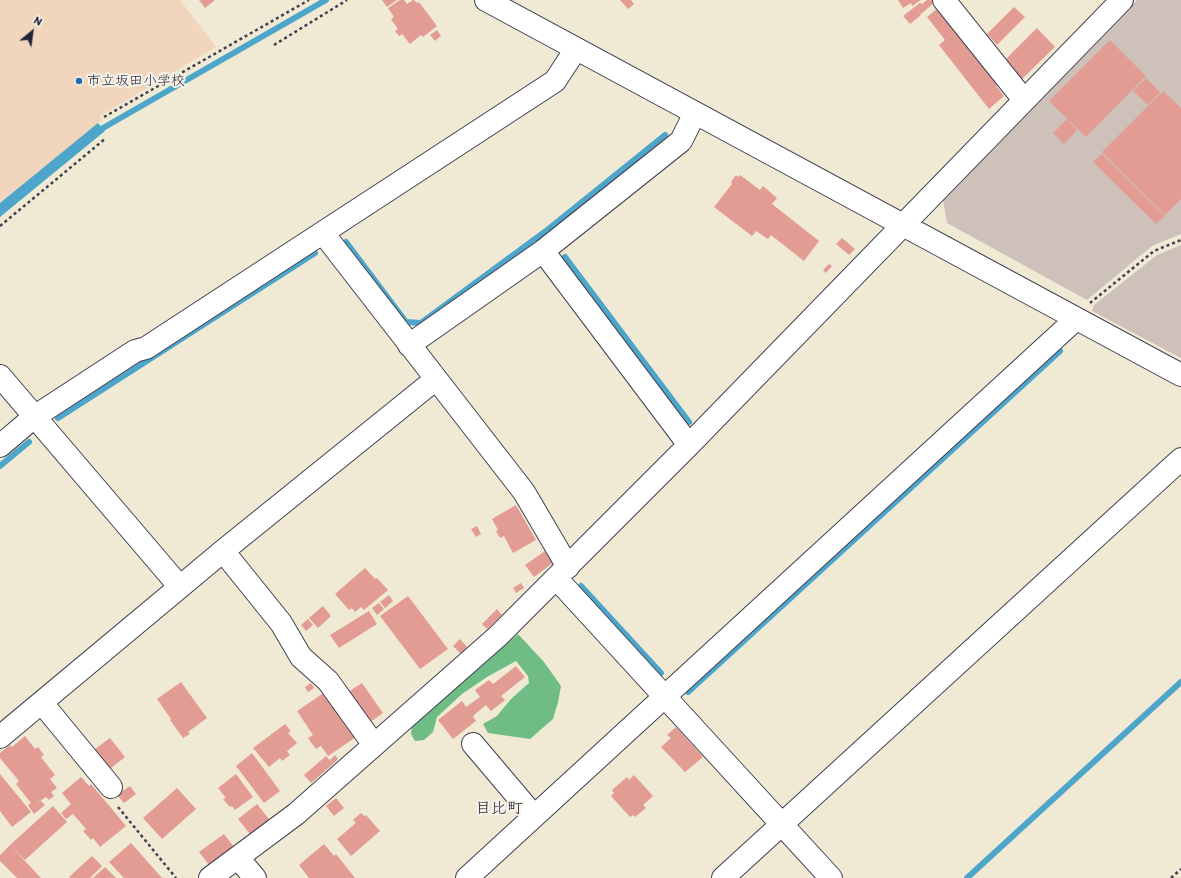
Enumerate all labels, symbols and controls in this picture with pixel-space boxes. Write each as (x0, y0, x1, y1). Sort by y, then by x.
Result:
north arrow (12, 12, 52, 52)
text: N (32, 14, 44, 29)
place label: 市立坂田小学校 (87, 73, 185, 89)
marker: 市立坂田小学校 (74, 76, 84, 86)
district label: 目比町 (475, 799, 523, 819)

